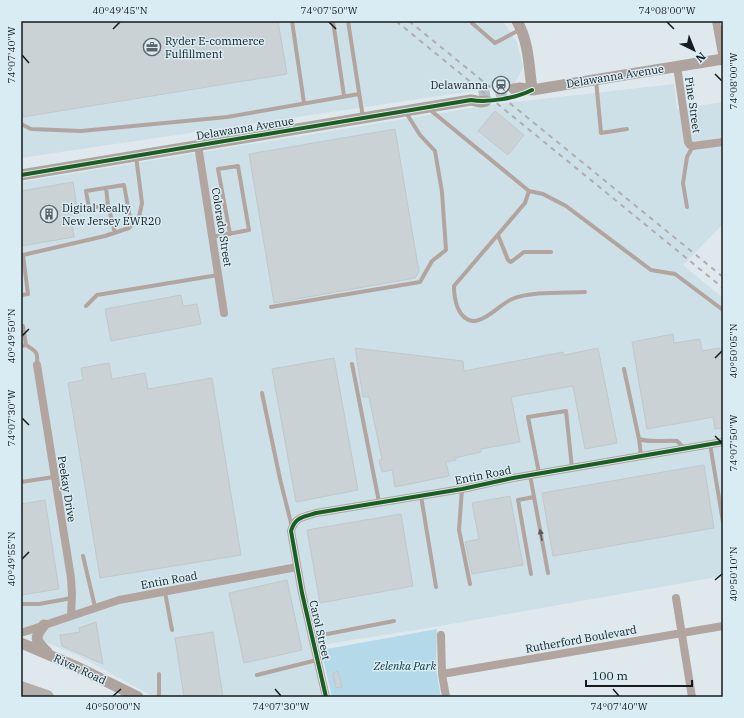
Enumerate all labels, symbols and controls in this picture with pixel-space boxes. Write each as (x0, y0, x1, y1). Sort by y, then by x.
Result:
text: 40°49'45"N (93, 4, 148, 17)
text: 74°07'50"W (300, 4, 358, 17)
text: 74°08'00"W (638, 4, 696, 17)
text: 74°07'40"W (5, 26, 18, 84)
north arrow (674, 30, 714, 70)
place label: Ryder E-commerce Fulfillment (165, 34, 265, 61)
office icon: Ryder E-commerce Fulfillment (142, 37, 162, 57)
text: N (693, 49, 709, 66)
text: 74°08'00"W (727, 52, 740, 110)
street label: Delawanna Avenue (565, 61, 665, 91)
station icon: Delawanna (491, 75, 511, 95)
street label: Pine Street (682, 76, 704, 134)
place label: Delawanna (431, 78, 488, 92)
street label: Delawanna Avenue (195, 113, 295, 143)
street label: Colorado Street (209, 186, 235, 268)
place label: Digital Realty New Jersey EWR20 (62, 201, 162, 228)
building icon: Digital Realty New Jersey EWR20 (39, 204, 59, 224)
text: 40°49'50"N (5, 308, 18, 364)
text: 40°50'05"N (727, 323, 740, 379)
text: 74°07'30"W (5, 389, 18, 447)
text: 74°07'50"W (727, 414, 740, 472)
street label: Peekay Drive (55, 455, 79, 523)
street label: Entin Road (454, 463, 513, 487)
one-way arrow (537, 529, 543, 541)
text: 40°49'55"N (5, 531, 18, 587)
text: 40°50'10"N (727, 546, 740, 602)
street label: Entin Road (140, 568, 199, 592)
street label: Carol Street (306, 599, 334, 661)
street label: Rutherford Boulevard (524, 622, 638, 656)
street label: River Road (52, 651, 109, 687)
park label: Zelenka Park (373, 659, 436, 673)
scale bar (586, 662, 692, 688)
text: 100 m (592, 668, 628, 683)
text: 40°50'00"N (86, 700, 141, 713)
text: 74°07'30"W (252, 700, 310, 713)
text: 74°07'40"W (590, 700, 648, 713)

